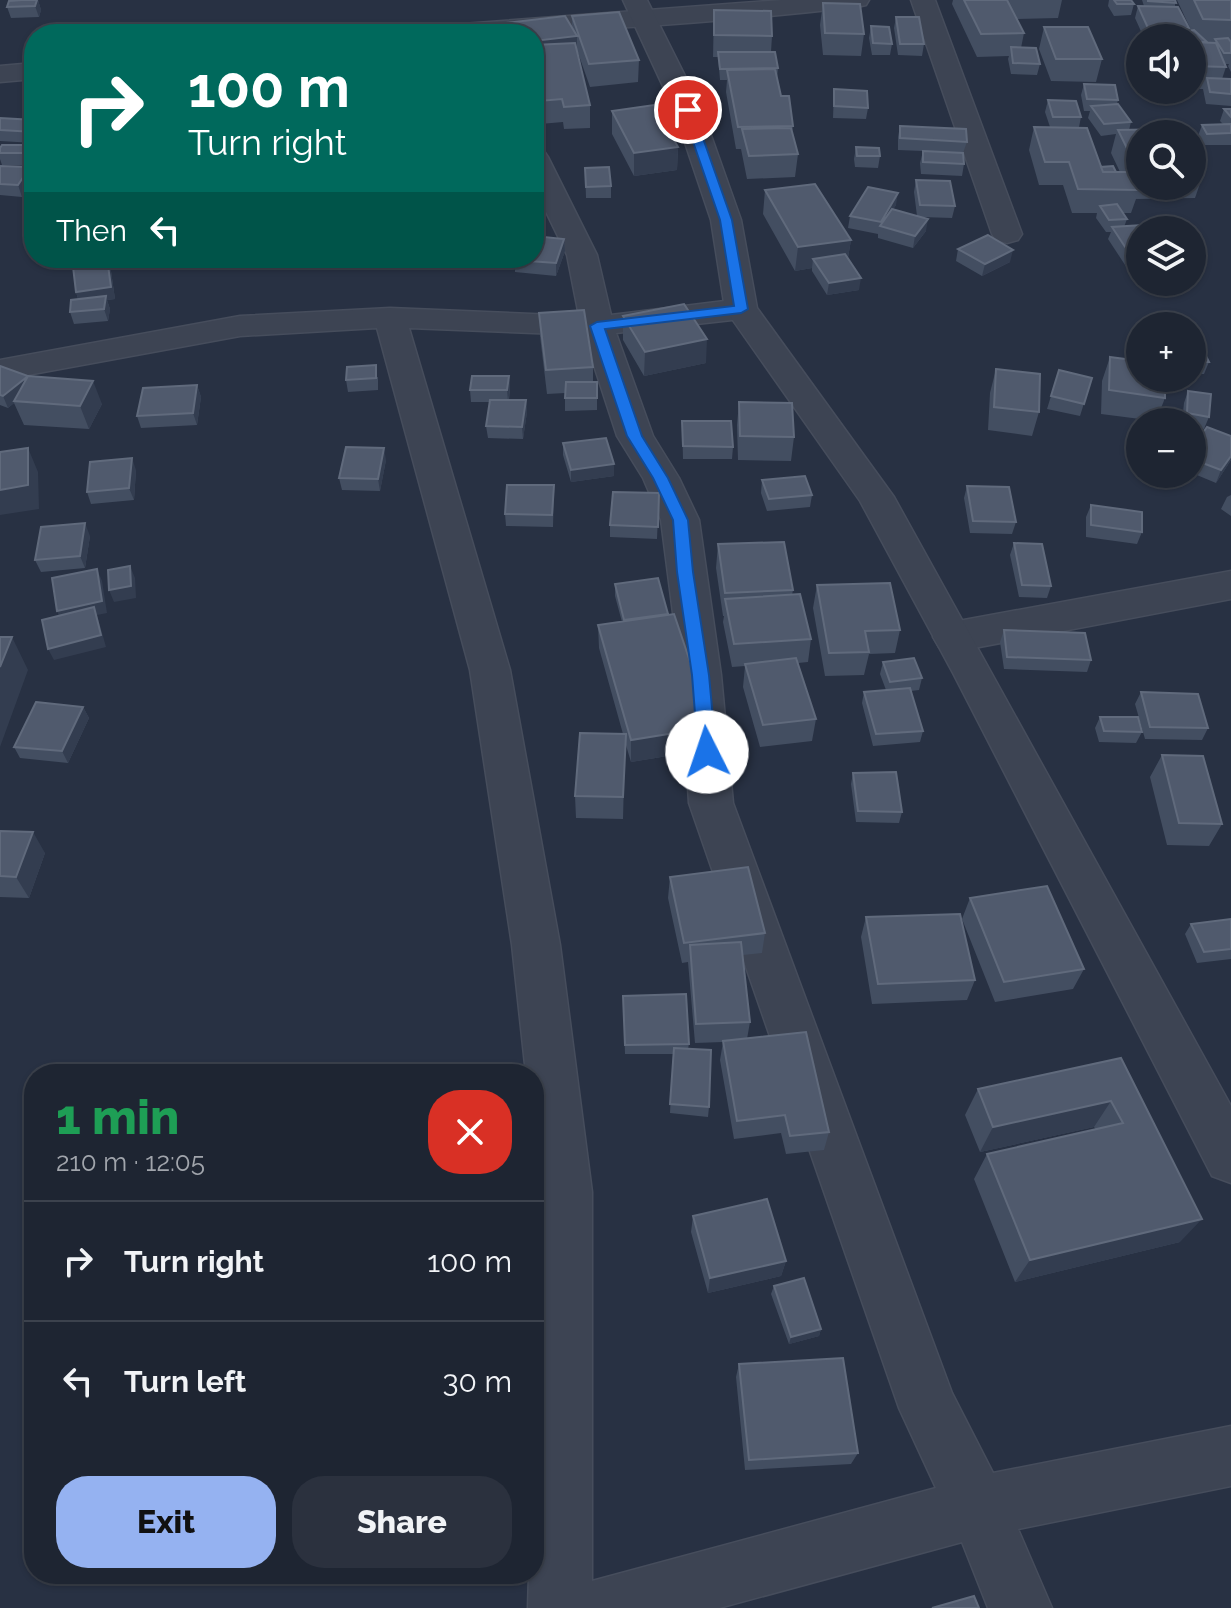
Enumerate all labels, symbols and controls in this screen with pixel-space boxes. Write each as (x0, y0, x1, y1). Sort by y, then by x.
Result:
map controls (1126, 24, 1206, 488)
button: sound (1126, 24, 1206, 104)
text: 100 m (188, 54, 350, 120)
icon: right (56, 56, 160, 160)
pin (654, 76, 722, 144)
icon: arrive (666, 88, 710, 132)
button: search (1126, 120, 1206, 200)
text: Turn right (188, 121, 347, 163)
icon: left (143, 208, 187, 252)
text: Then (56, 213, 127, 248)
button: layers (1126, 216, 1206, 296)
button: + (1126, 312, 1206, 392)
button: − (1126, 408, 1206, 488)
position arrow (665, 710, 749, 794)
text: 1 min (56, 1089, 179, 1145)
button: close (428, 1090, 512, 1174)
text: 210 m · 12:05 (56, 1147, 205, 1177)
icon: right (56, 1239, 100, 1283)
text: Turn right (124, 1244, 264, 1279)
text: 100 m (427, 1244, 512, 1279)
icon: left (56, 1359, 100, 1403)
text: Turn left (124, 1364, 246, 1399)
text: 30 m (442, 1364, 512, 1399)
button: Exit (56, 1476, 276, 1568)
button: Share (292, 1476, 512, 1568)

